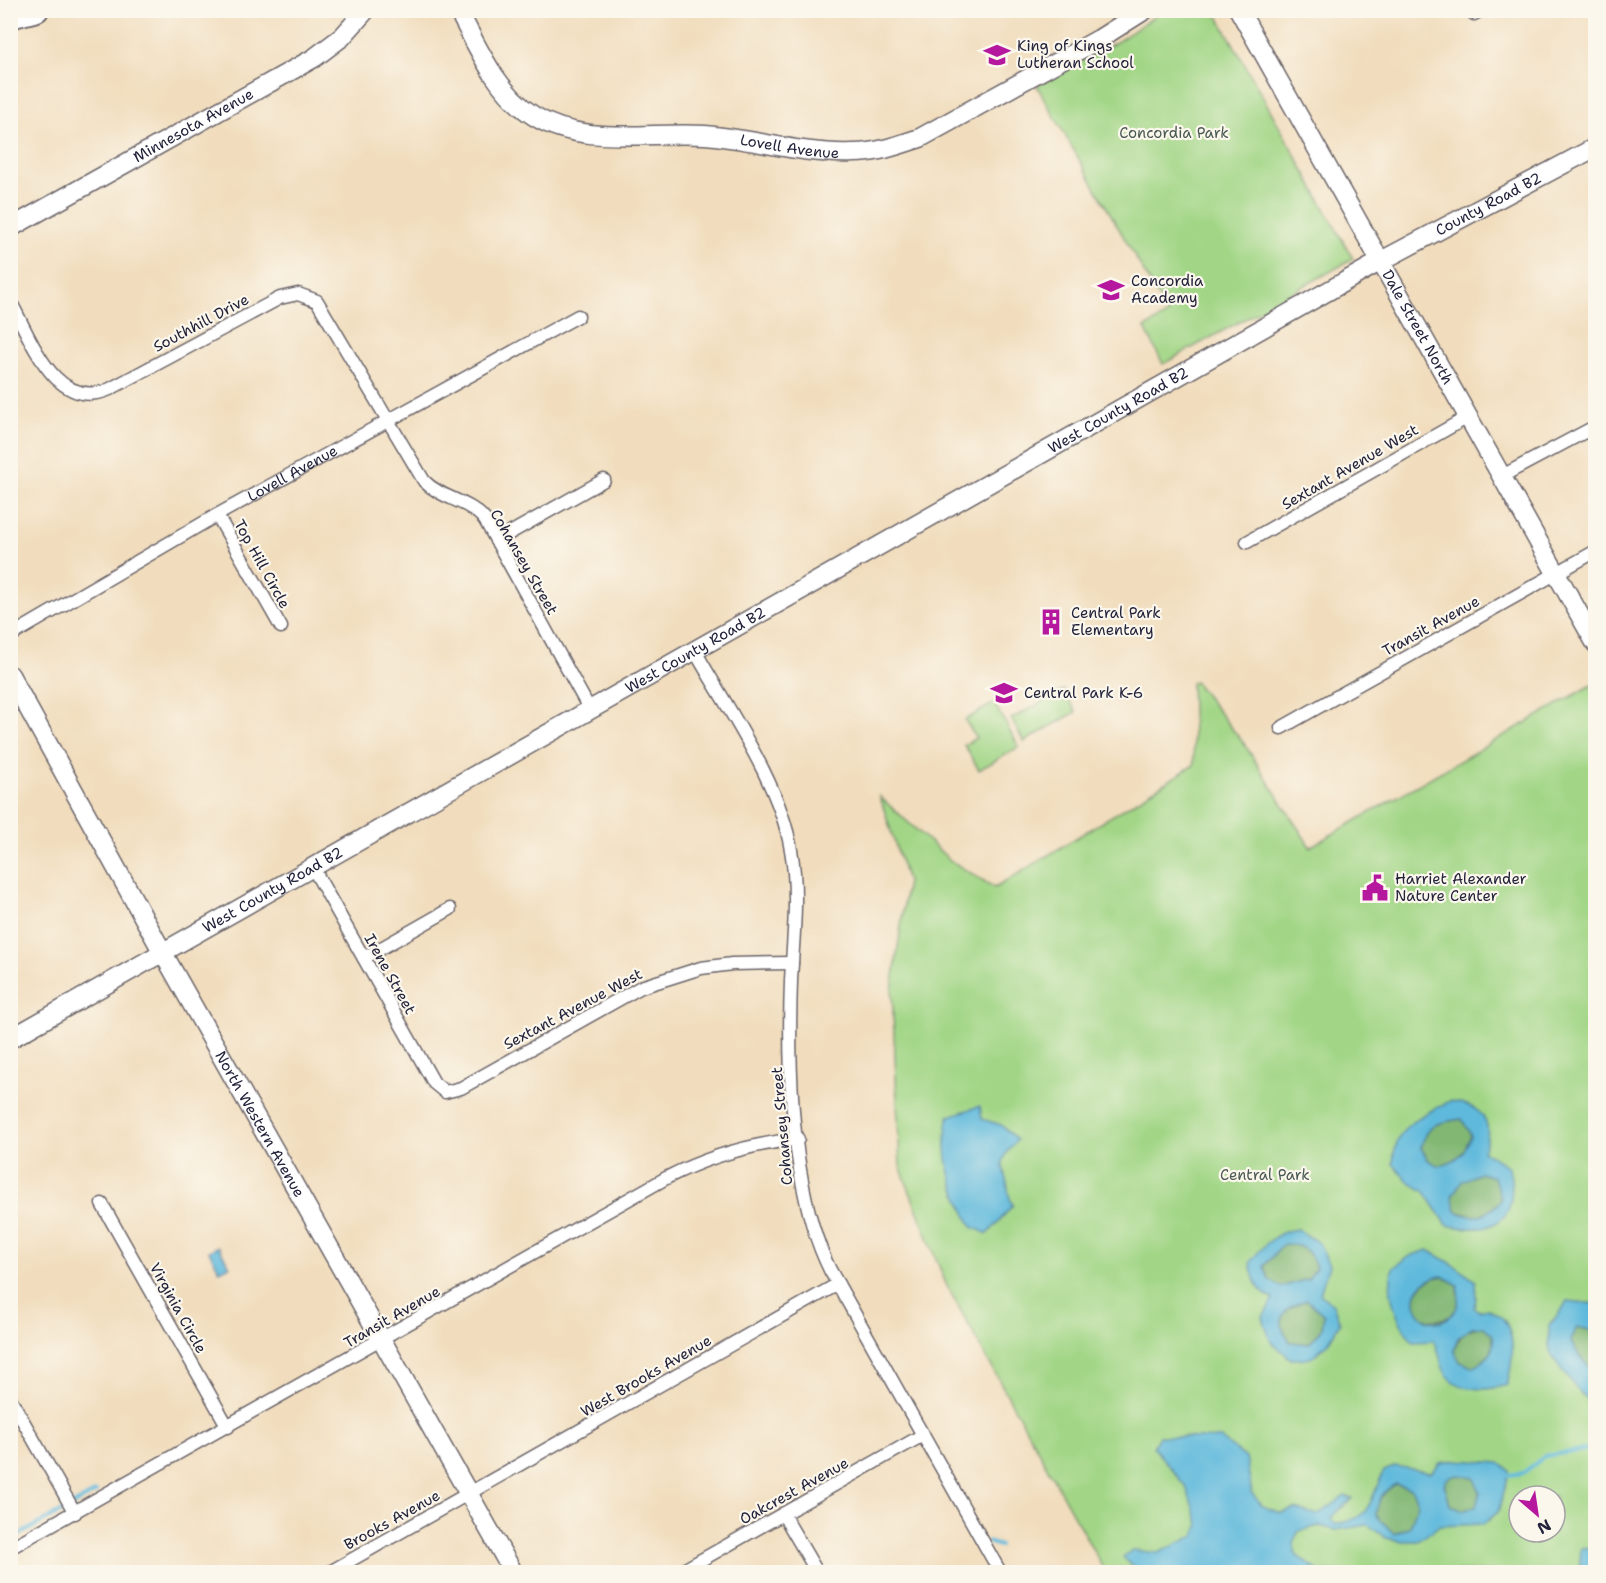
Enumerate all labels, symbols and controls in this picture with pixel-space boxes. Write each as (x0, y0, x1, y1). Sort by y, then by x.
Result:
place label: King of Kings Lutheran School (1017, 36, 1134, 73)
school or university icon: King of Kings Lutheran School (982, 40, 1012, 70)
street label: Minnesota Avenue (130, 84, 257, 167)
park label: Concordia Park (1119, 123, 1229, 143)
street label: Lovell Avenue (739, 130, 840, 163)
street label: County Road B2 (1432, 168, 1545, 240)
street label: Dale Street North (1377, 266, 1458, 388)
place label: Concordia Academy (1131, 271, 1204, 308)
school or university icon: Concordia Academy (1096, 275, 1126, 305)
street label: Southhill Drive (150, 289, 252, 357)
street label: West County Road B2 (1044, 362, 1192, 458)
street label: Sextant Avenue West (1278, 420, 1422, 514)
street label: Lovell Avenue (244, 440, 341, 506)
street label: Cohansey Street (486, 506, 562, 618)
street label: Top Hill Circle (229, 516, 295, 612)
street label: Transit Avenue (1379, 591, 1483, 661)
street label: West County Road B2 (622, 602, 769, 698)
place label: Central Park Elementary (1071, 603, 1161, 640)
building icon: Central Park Elementary (1036, 607, 1066, 637)
school or university icon: Central Park K-6 (989, 678, 1019, 708)
place label: Central Park K-6 (1024, 683, 1143, 703)
street label: West County Road B2 (199, 842, 346, 938)
place label: Harriet Alexander Nature Center (1395, 869, 1527, 906)
public building icon: Harriet Alexander Nature Center (1360, 873, 1390, 903)
street label: Irene Street (360, 930, 420, 1018)
street label: Sextant Avenue West (500, 964, 646, 1054)
street label: North Western Avenue (210, 1047, 309, 1201)
street label: Cohansey Street (767, 1066, 797, 1186)
park label: Central Park (1220, 1165, 1310, 1185)
street label: Virginia Circle (145, 1259, 211, 1357)
street label: Transit Avenue (340, 1281, 444, 1353)
street label: West Brooks Avenue (577, 1330, 715, 1422)
street label: Oakcrest Avenue (736, 1453, 852, 1529)
north arrow (1507, 1484, 1567, 1544)
street label: Brooks Avenue (340, 1485, 444, 1555)
text: N (1533, 1514, 1555, 1539)

